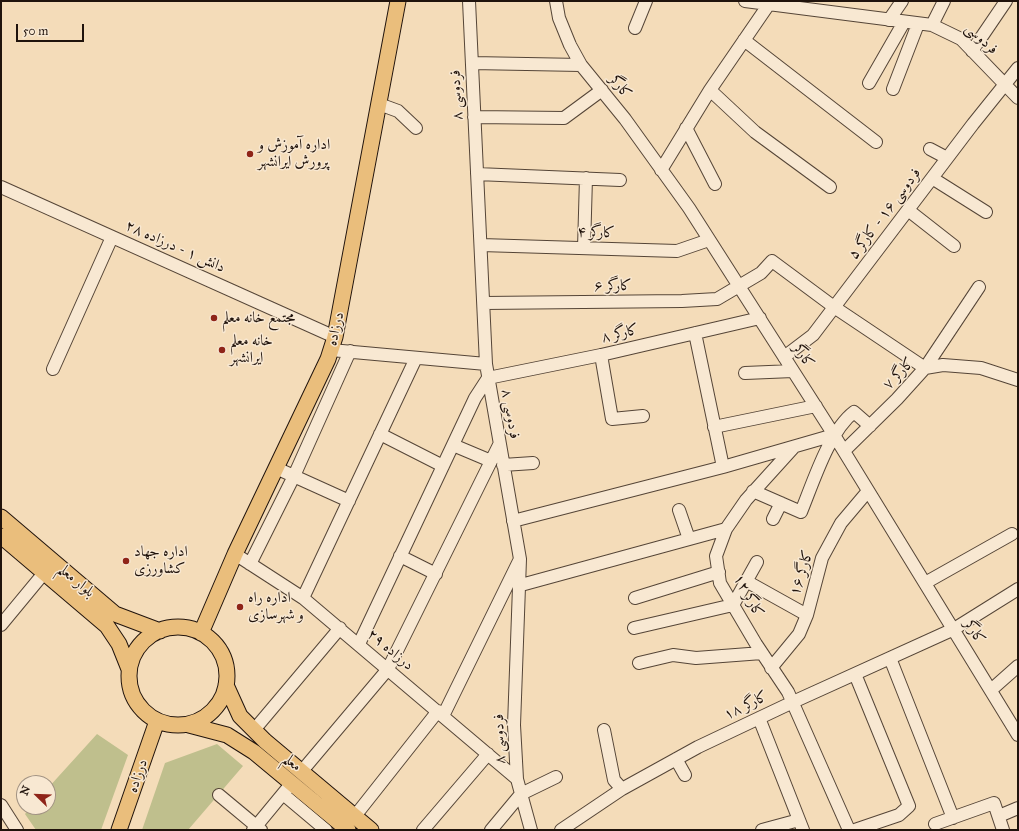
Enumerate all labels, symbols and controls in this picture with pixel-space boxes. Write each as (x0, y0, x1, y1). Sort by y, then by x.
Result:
scale bar (18, 16, 86, 42)
street label: فردوسی (961, 19, 1001, 59)
text: 50 m (23, 24, 48, 38)
street label: فردوسی ۸ (447, 69, 467, 121)
street label: کارگر (605, 71, 635, 103)
place label: اداره آموزش و پرورش ایرانشهر (258, 136, 330, 171)
marker: اداره آموزش و پرورش ایرانشهر (245, 149, 255, 159)
street label: فردوسی ۱۶ - کارگر ۵ (845, 165, 925, 263)
street label: دانش ۱ - درزاده ۲۸ (122, 217, 228, 277)
street label: کارگر ۴ (577, 223, 615, 243)
street label: کارگر ۶ (594, 277, 632, 295)
place label: مجتمع خانه معلم (222, 309, 295, 327)
street label: درزاده (323, 310, 349, 348)
marker: مجتمع خانه معلم (209, 313, 219, 323)
street label: کارگر ۸ (600, 321, 640, 347)
place label: خانه معلم ایرانشهر (230, 332, 273, 367)
street label: کارگر (788, 340, 818, 372)
marker: خانه معلم ایرانشهر (217, 345, 227, 355)
street label: کارگر ۷ (879, 354, 919, 394)
street label: فردوسی ۸ (497, 388, 523, 440)
place label: اداره جهاد کشاورزی (134, 543, 188, 578)
street label: کارگر ۱۶ (786, 548, 818, 598)
marker: اداره جهاد کشاورزی (121, 556, 131, 566)
street label: بلوار معلم (54, 560, 98, 602)
street label: کارگر ۱۲ (729, 571, 767, 621)
place label: اداره راه و شهرسازی (248, 589, 304, 624)
marker: اداره راه و شهرسازی (235, 602, 245, 612)
street label: کارگر (960, 616, 988, 648)
street label: درزاده ۲۹ (363, 625, 417, 675)
street label: کارگر ۱۸ (721, 688, 771, 724)
street label: فردوسی ۸ (490, 713, 510, 765)
street label: معلم (279, 750, 305, 776)
street label: درزاده (124, 757, 152, 795)
north arrow (16, 775, 56, 815)
text: N (18, 784, 33, 797)

